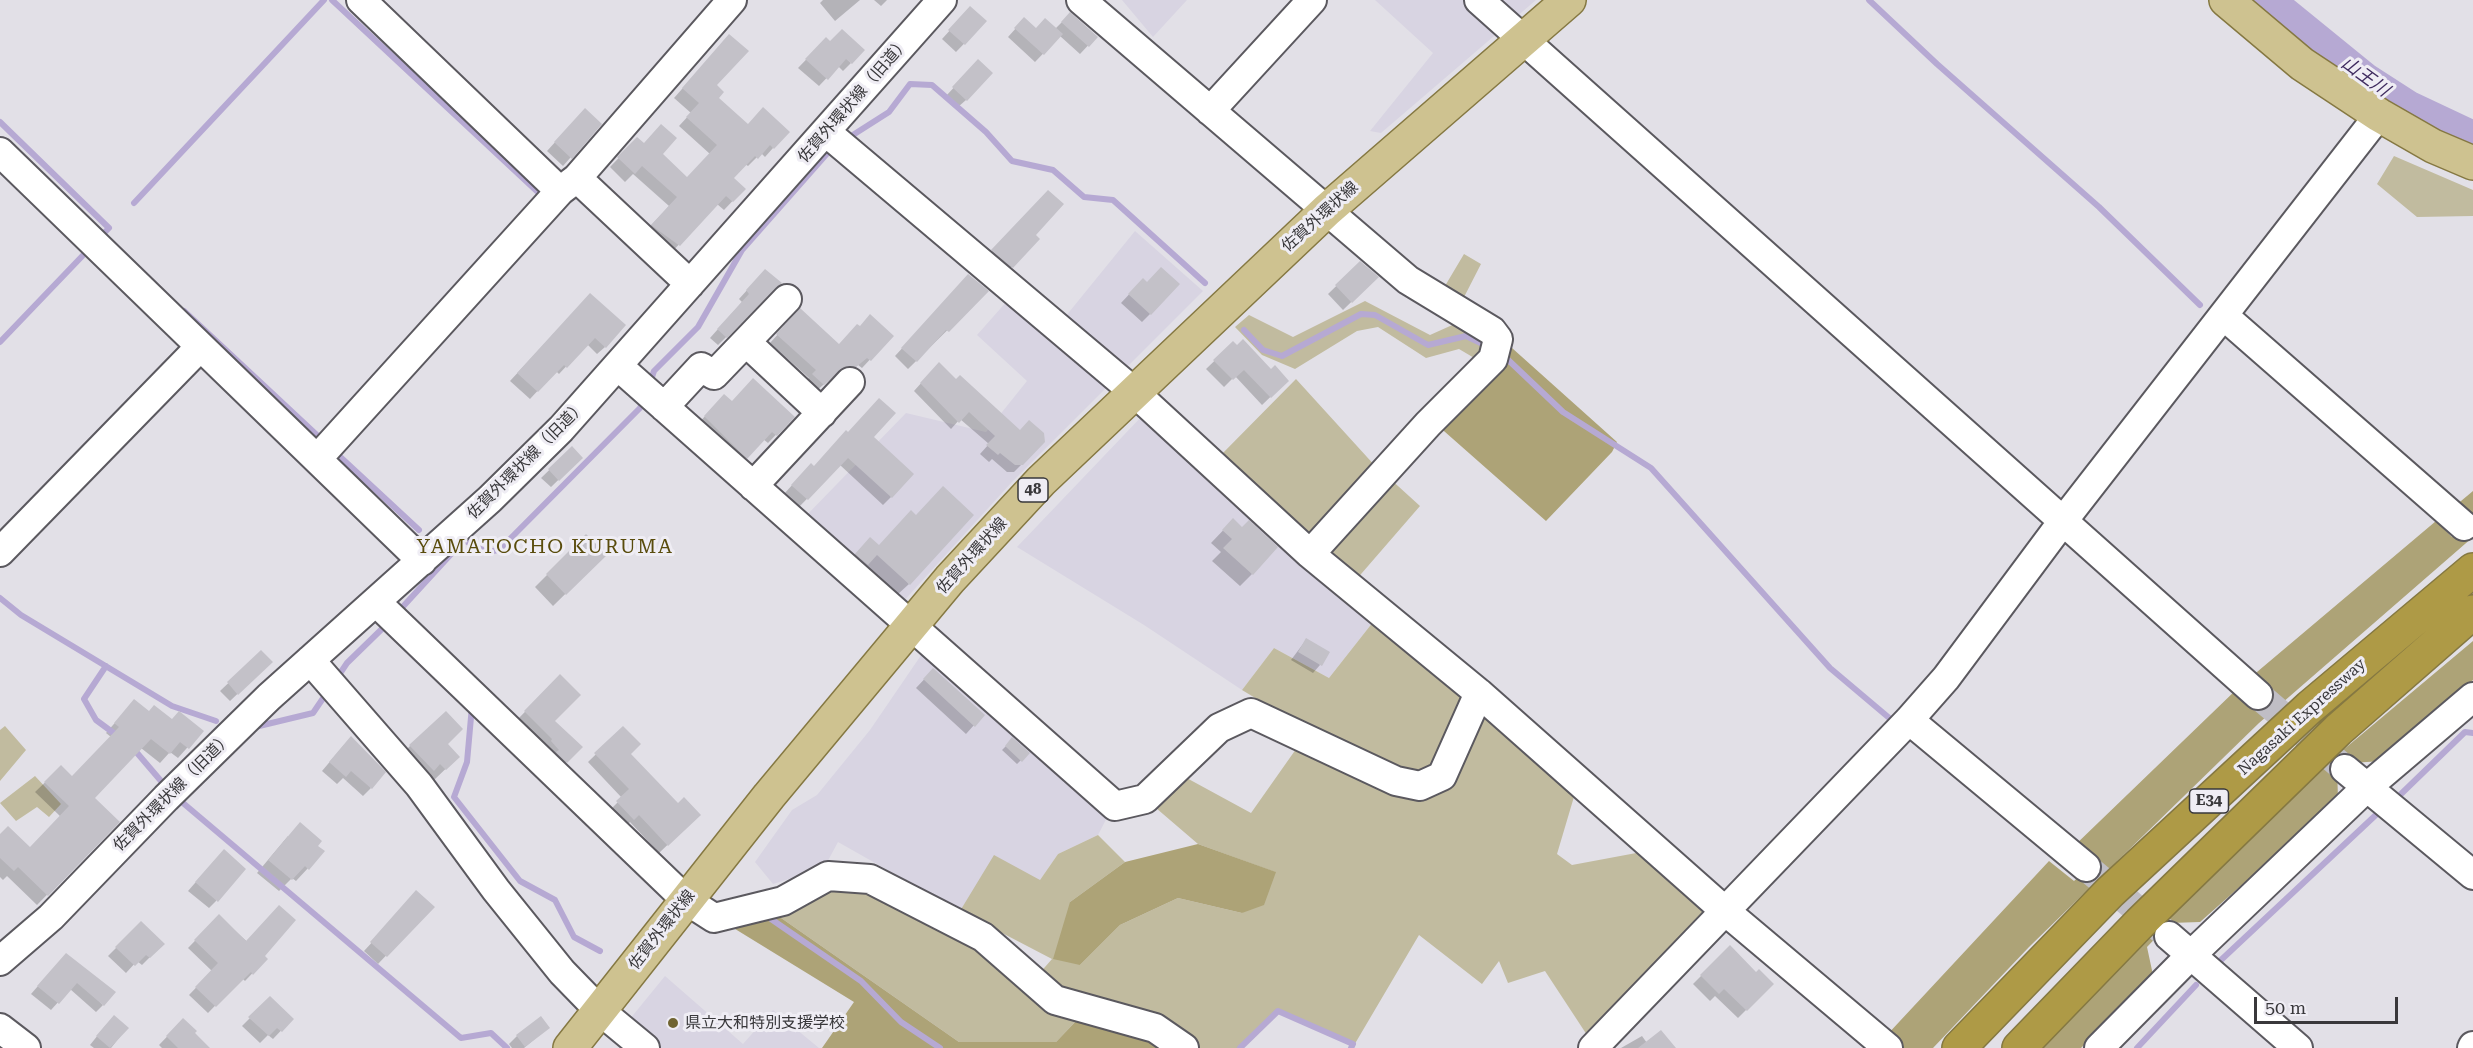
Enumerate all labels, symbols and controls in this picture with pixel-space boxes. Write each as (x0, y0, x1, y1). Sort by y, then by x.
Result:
street label: 佐賀外環状線（旧道） (794, 33, 914, 167)
water label: 山王川 (2337, 52, 2393, 102)
street label: 佐賀外環状線 (1278, 178, 1362, 256)
street label: 佐賀外環状線（旧道） (464, 397, 590, 523)
road number: 48 (1018, 478, 1048, 502)
street label: 佐賀外環状線 (933, 514, 1011, 598)
district label: YAMATOCHO KURUMA (417, 535, 673, 559)
street label: Nagasaki Expressway (2234, 655, 2370, 779)
street label: 佐賀外環状線（旧道） (110, 729, 236, 855)
road number: E34 (2190, 789, 2228, 813)
street label: 佐賀外環状線 (625, 886, 699, 974)
scale bar (2257, 985, 2401, 1023)
text: 50 m (2265, 997, 2306, 1018)
place label: 県立大和特別支援学校 (685, 1013, 845, 1033)
marker: 県立大和特別支援学校 (666, 1016, 680, 1030)

